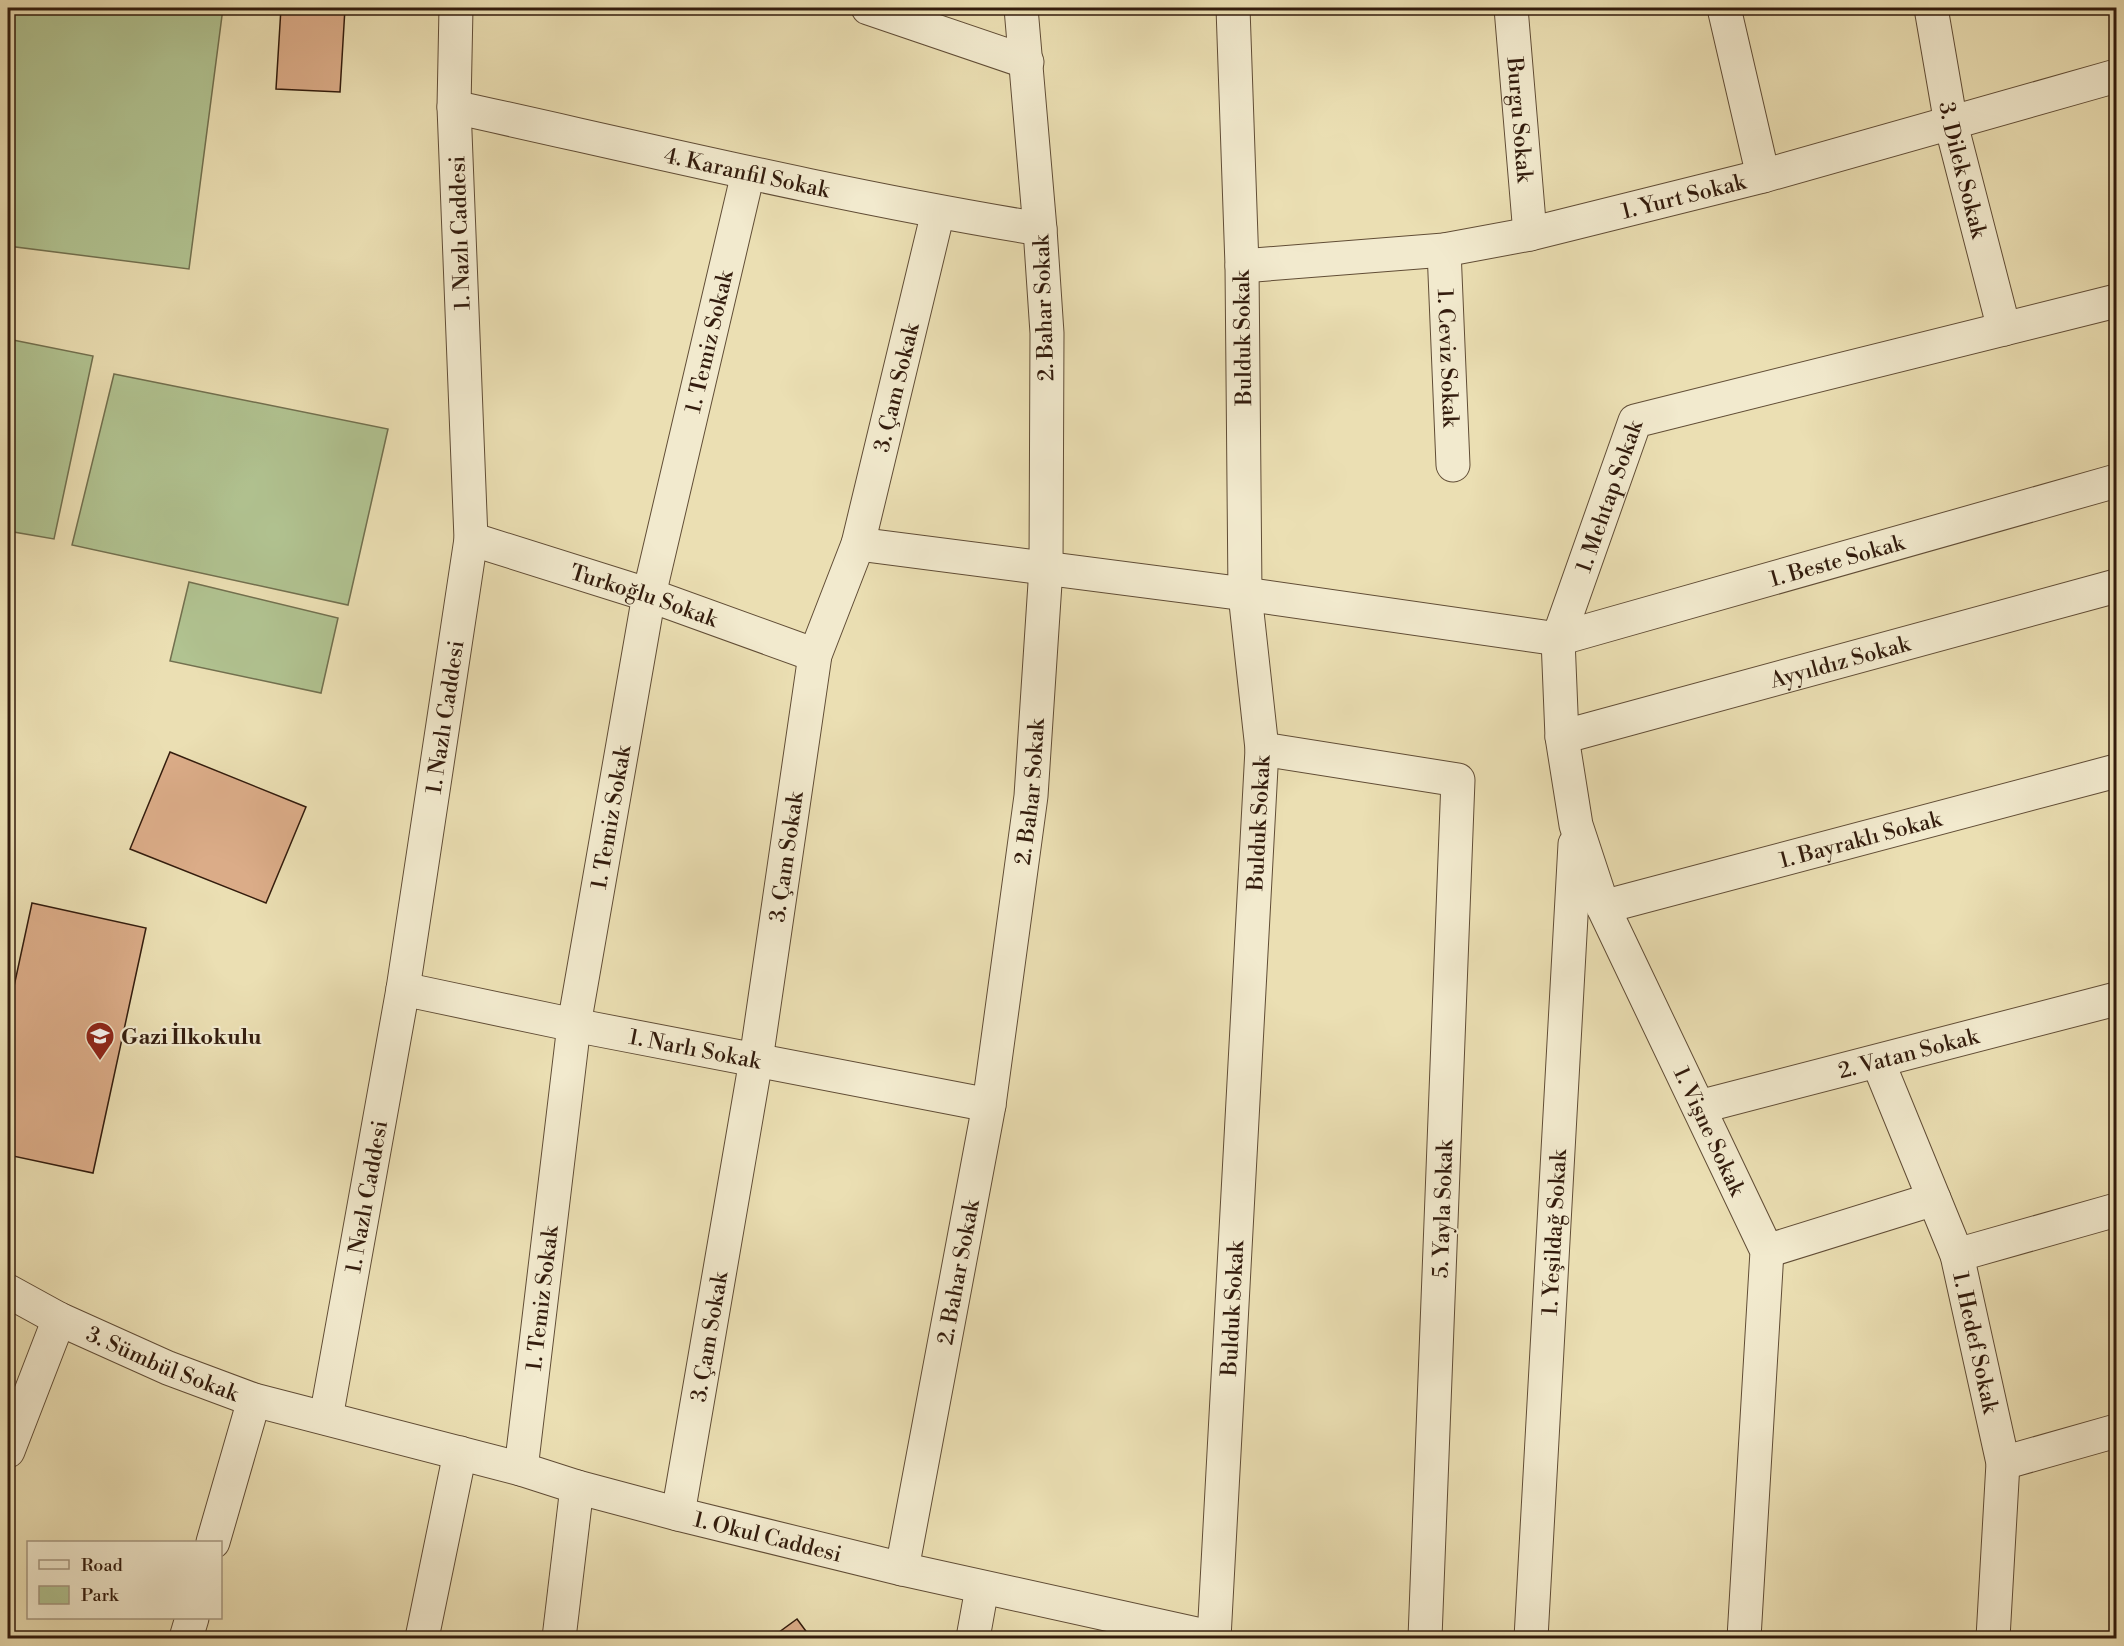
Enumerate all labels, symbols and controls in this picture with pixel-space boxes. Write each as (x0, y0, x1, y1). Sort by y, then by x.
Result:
street label: Burgu Sokak (1500, 55, 1538, 185)
street label: 3. Dilek Sokak (1932, 100, 1992, 243)
street label: 4. Karanfil Sokak (661, 142, 833, 205)
street label: 1. Nazlı Caddesi (444, 155, 477, 311)
street label: 1. Yurt Sokak (1619, 168, 1750, 226)
street label: 2. Bahar Sokak (1028, 233, 1061, 382)
street label: 1. Temiz Sokak (680, 266, 740, 416)
street label: Bulduk Sokak (1229, 269, 1258, 407)
street label: 1. Ceviz Sokak (1431, 288, 1463, 429)
street label: 3. Çam Sokak (869, 319, 926, 455)
street label: 1. Mehtap Sokak (1571, 415, 1650, 576)
street label: 1. Beste Sokak (1767, 529, 1909, 593)
street label: Turkoğlu Sokak (567, 559, 723, 634)
street label: Ayyıldız Sokak (1766, 630, 1915, 695)
street label: 1. Nazlı Caddesi (421, 639, 471, 796)
street label: 2. Bahar Sokak (1010, 716, 1051, 867)
street label: 1. Temiz Sokak (586, 742, 638, 892)
street label: Bulduk Sokak (1242, 753, 1277, 893)
street label: 3. Çam Sokak (764, 788, 810, 924)
street label: 1. Bayraklı Sokak (1776, 805, 1946, 875)
school or university icon: Gazi İlkokulu (84, 1020, 116, 1062)
place label: Gazi İlkokulu (121, 1022, 262, 1051)
street label: 2. Vatan Sokak (1835, 1023, 1983, 1085)
street label: 1. Narlı Sokak (626, 1024, 765, 1076)
street label: 1. Vişne Sokak (1667, 1063, 1751, 1202)
street label: 1. Nazlı Caddesi (340, 1118, 394, 1275)
street label: 5. Yayla Sokak (1428, 1138, 1459, 1279)
street label: 1. Yeşildağ Sokak (1537, 1147, 1573, 1316)
street label: 2. Bahar Sokak (932, 1196, 986, 1347)
street label: 1. Temiz Sokak (521, 1223, 565, 1372)
street label: Bulduk Sokak (1216, 1239, 1251, 1378)
street label: 3. Çam Sokak (686, 1268, 735, 1404)
street label: 1. Hedef Sokak (1946, 1269, 2004, 1417)
street label: 3. Sümbül Sokak (82, 1321, 243, 1409)
street label: 1. Okul Caddesi (691, 1506, 844, 1569)
legend (27, 1541, 222, 1619)
text: Road (81, 1554, 124, 1577)
text: Park (81, 1584, 120, 1607)

